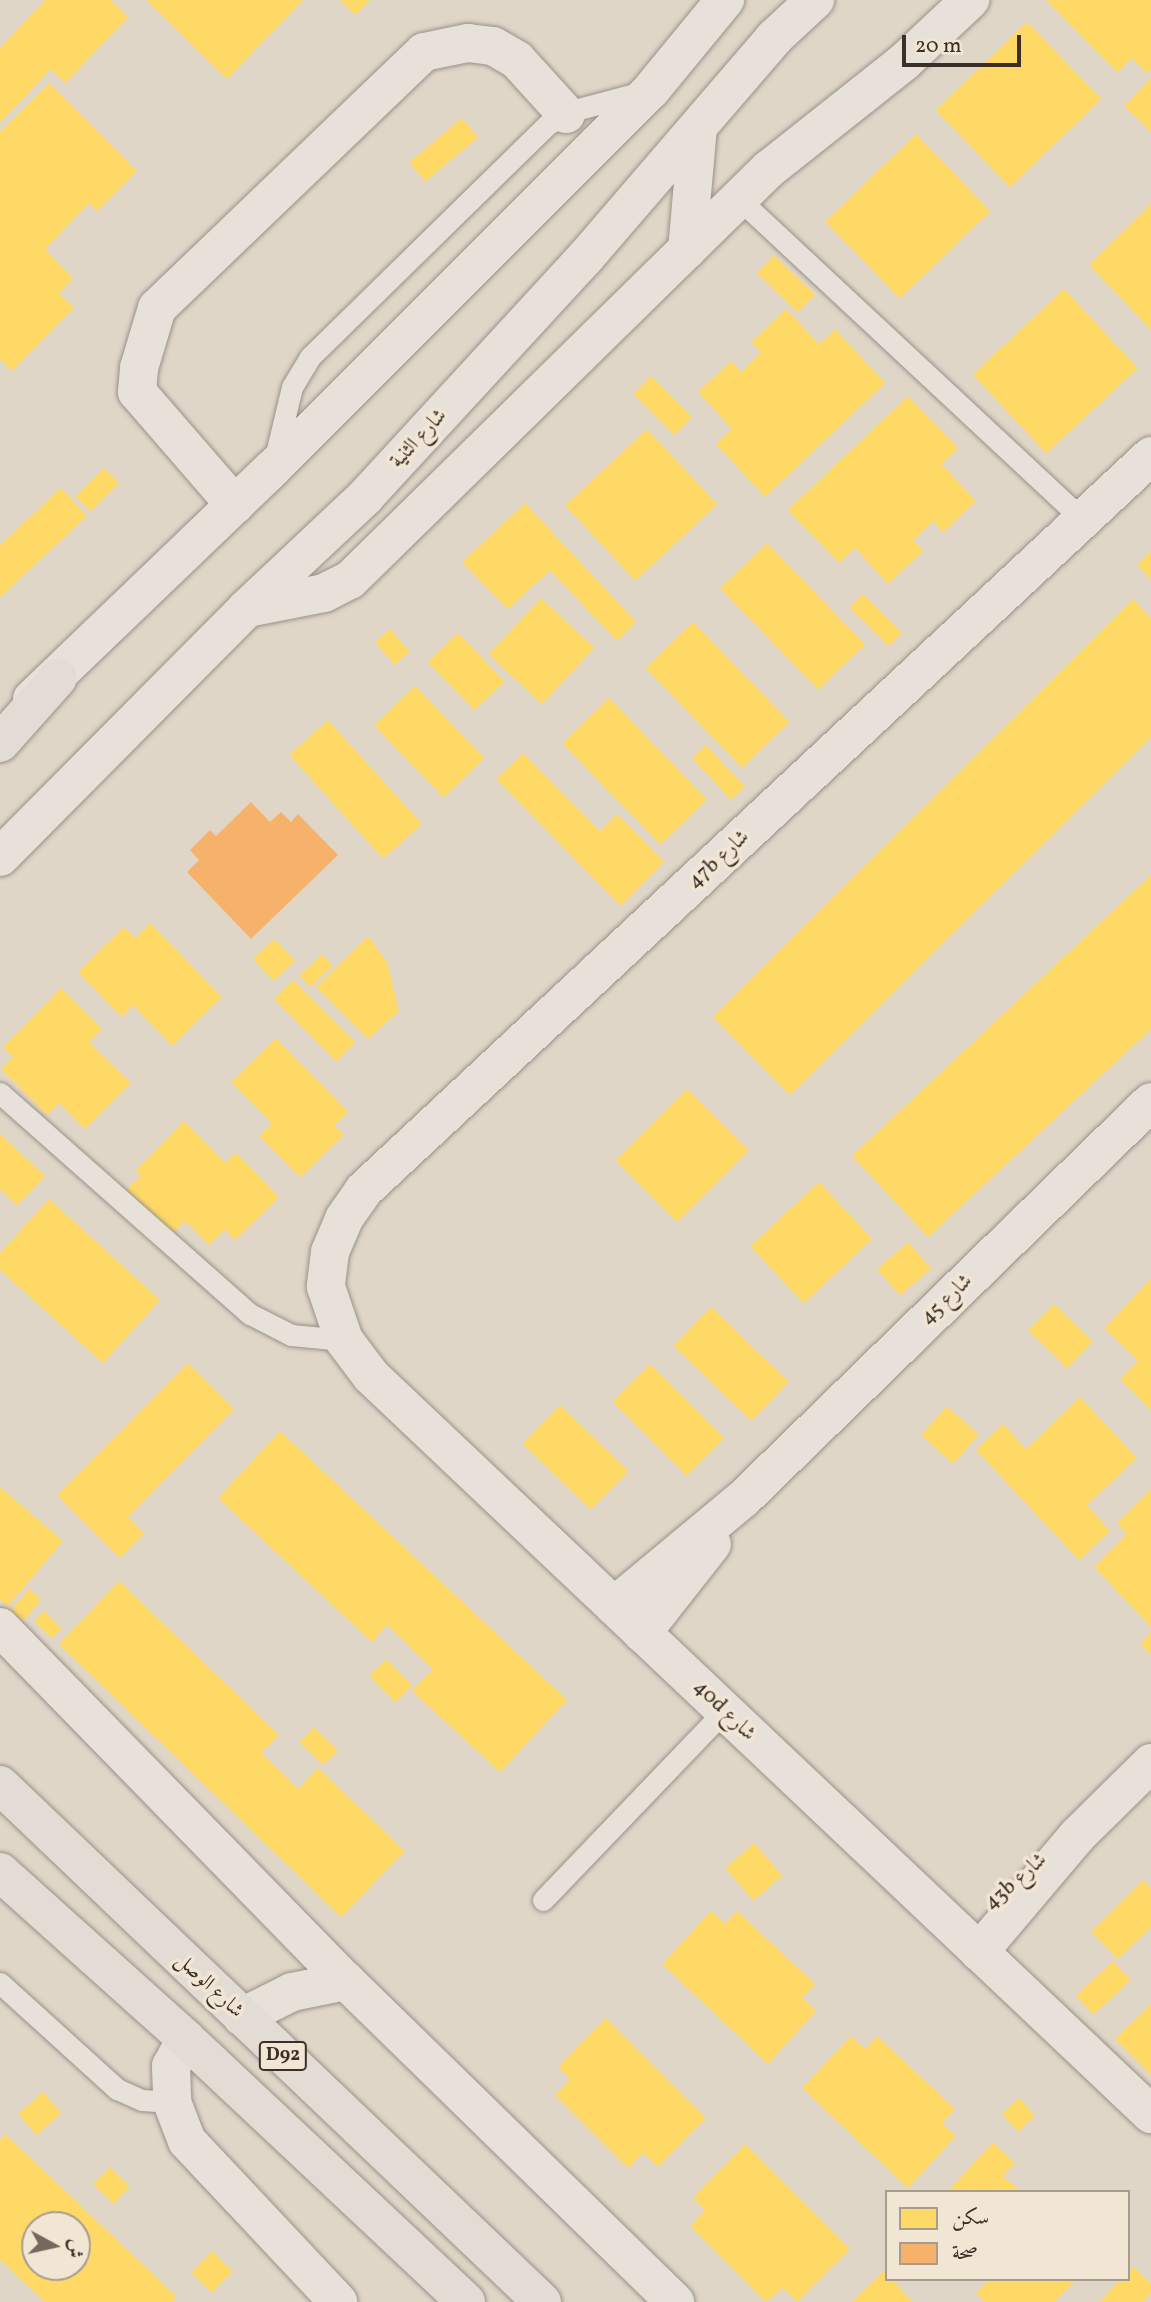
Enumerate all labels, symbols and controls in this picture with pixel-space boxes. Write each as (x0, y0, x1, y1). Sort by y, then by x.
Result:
scale bar (906, 21, 1025, 65)
text: 20 m (915, 32, 961, 61)
street label: شارع الثنية (385, 404, 453, 474)
street label: 47b شارع (683, 825, 755, 895)
street label: شارع 45 (916, 1269, 978, 1331)
street label: 40d شارع (687, 1675, 761, 1747)
street label: 43b شارع (980, 1848, 1052, 1916)
street label: شارع الوصل (170, 1948, 248, 2024)
road number: D92 (258, 2040, 308, 2072)
legend (885, 2190, 1130, 2281)
text: سكن (952, 2204, 989, 2233)
north arrow (21, 2211, 91, 2281)
text: ش (61, 2237, 89, 2260)
text: صحة (952, 2239, 978, 2268)

